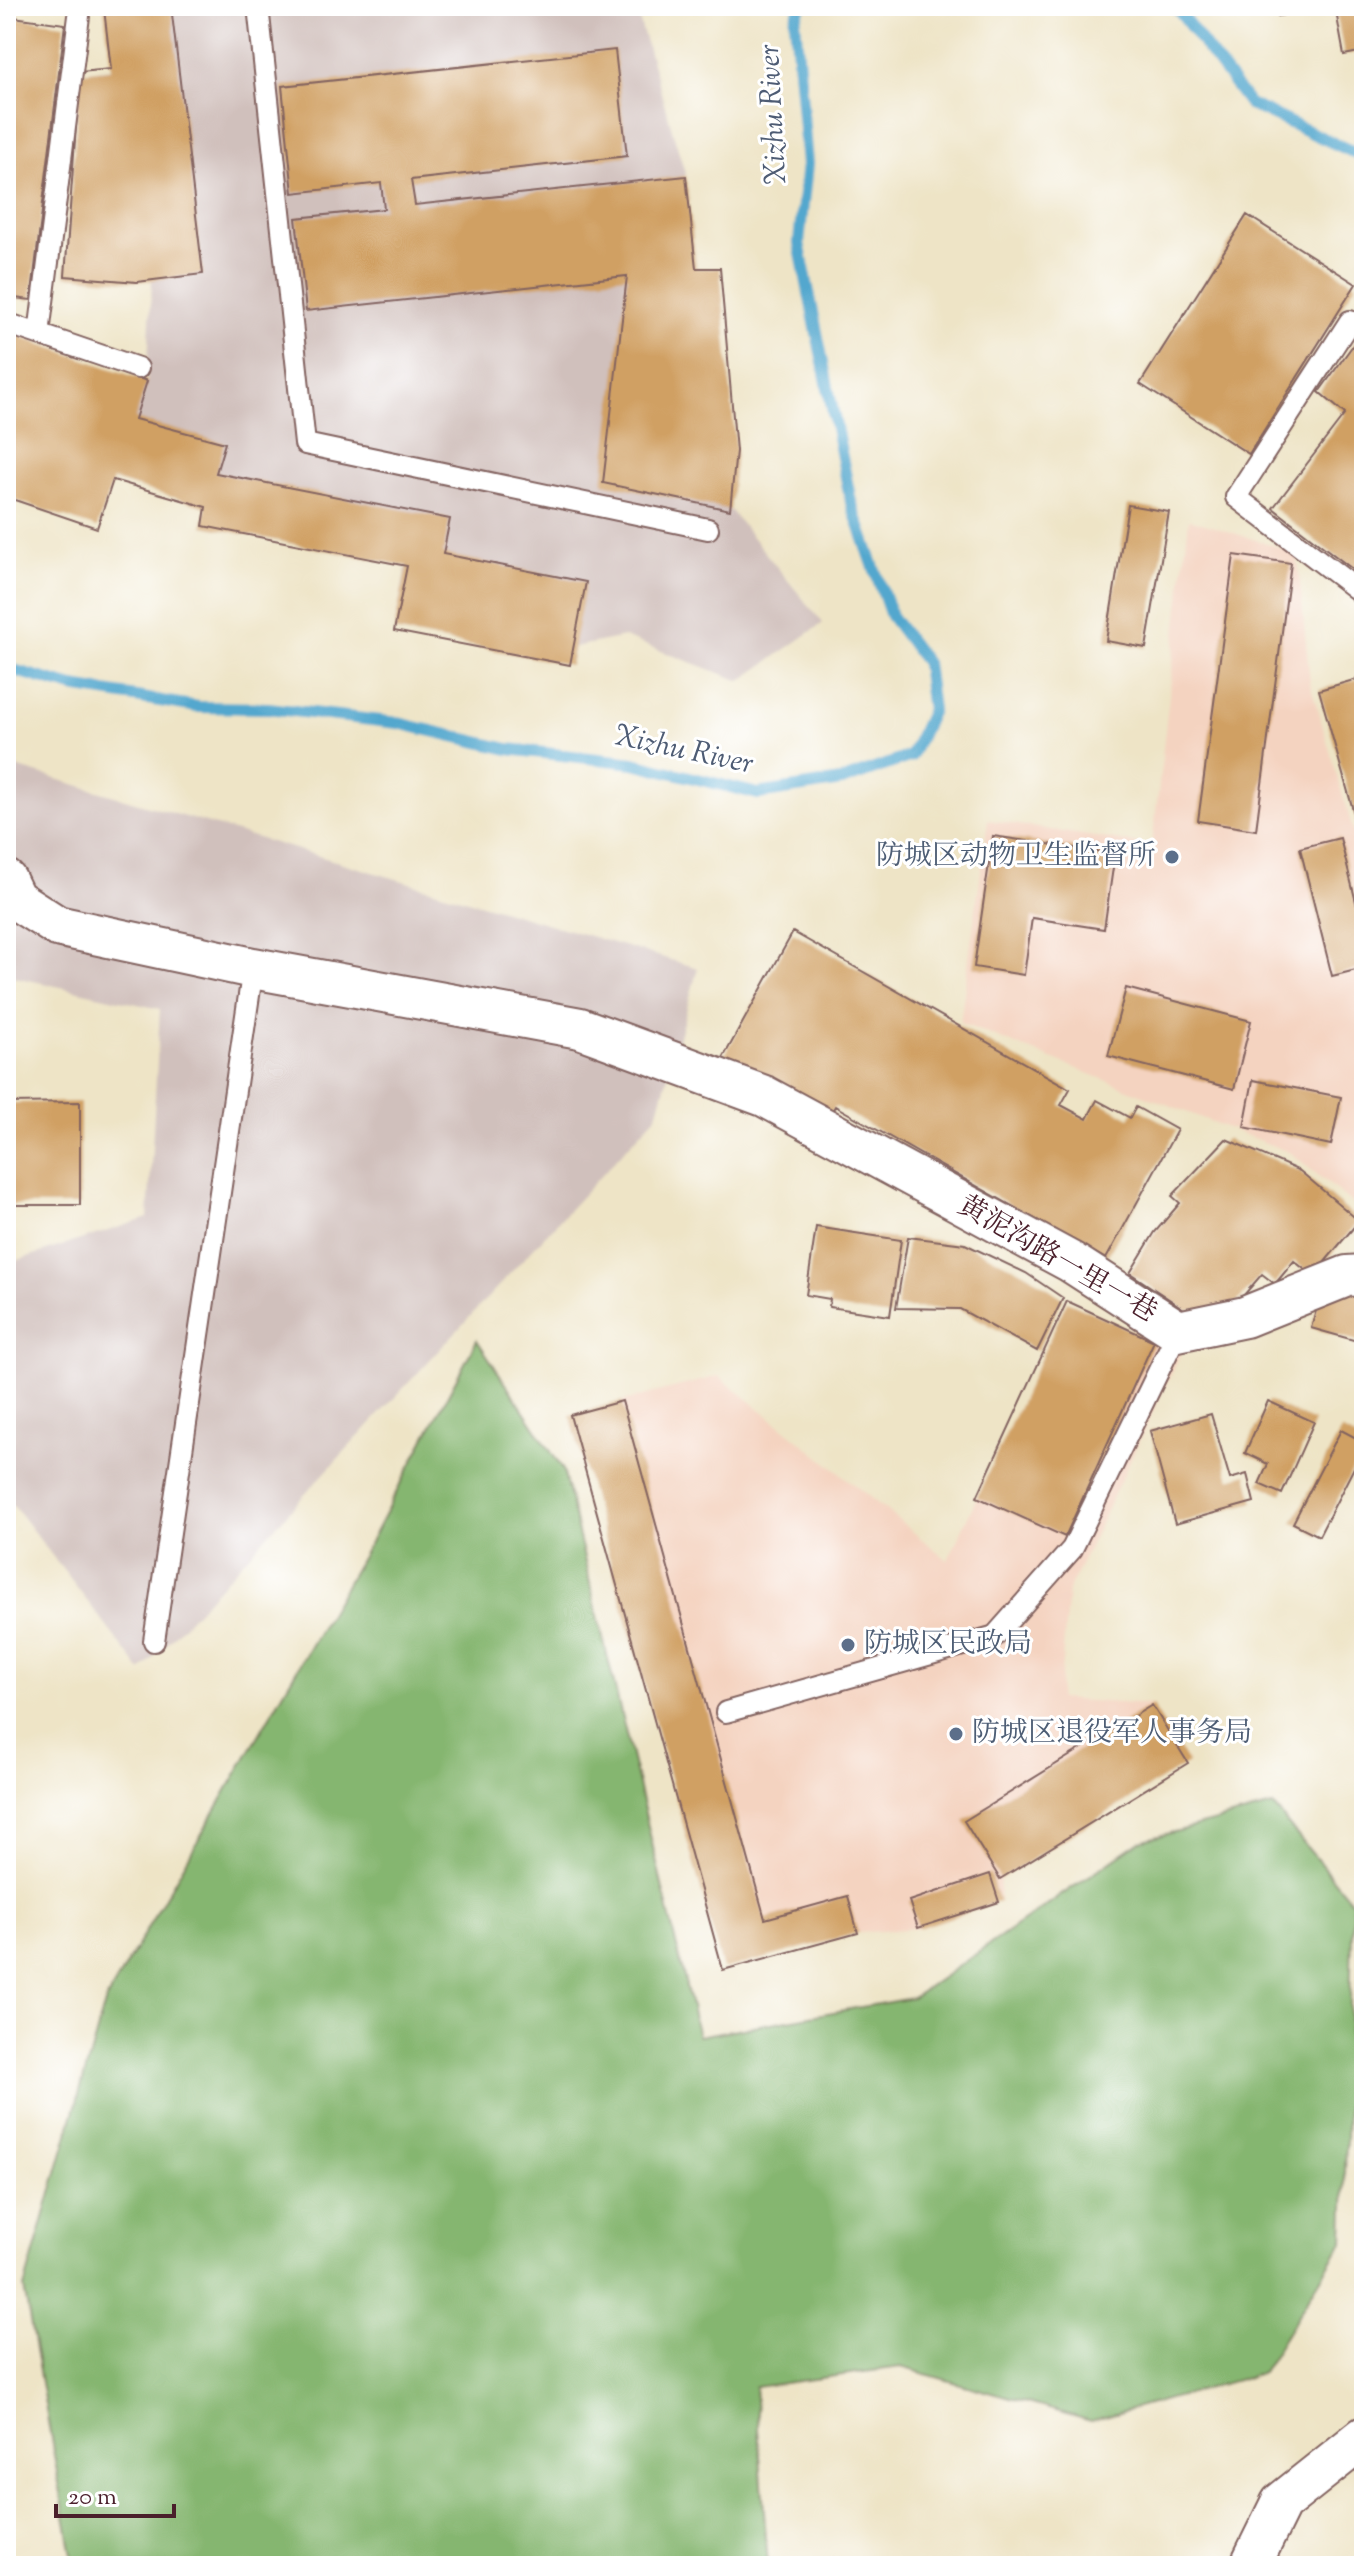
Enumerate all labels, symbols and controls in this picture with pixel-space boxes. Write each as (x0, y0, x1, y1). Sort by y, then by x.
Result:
water label: Xizhu River (749, 42, 799, 185)
water label: Xizhu River (611, 715, 757, 787)
place label: 防城区动物卫生监督所 (876, 837, 1156, 877)
marker: 防城区动物卫生监督所 (1163, 848, 1181, 866)
street label: 黄泥沟路一里一巷 (950, 1187, 1164, 1333)
place label: 防城区民政局 (864, 1625, 1032, 1665)
marker: 防城区民政局 (839, 1636, 857, 1654)
place label: 防城区退役军人事务局 (972, 1714, 1252, 1754)
marker: 防城区退役军人事务局 (947, 1725, 965, 1743)
scale bar (56, 2468, 174, 2518)
text: 20 m (68, 2481, 117, 2515)

